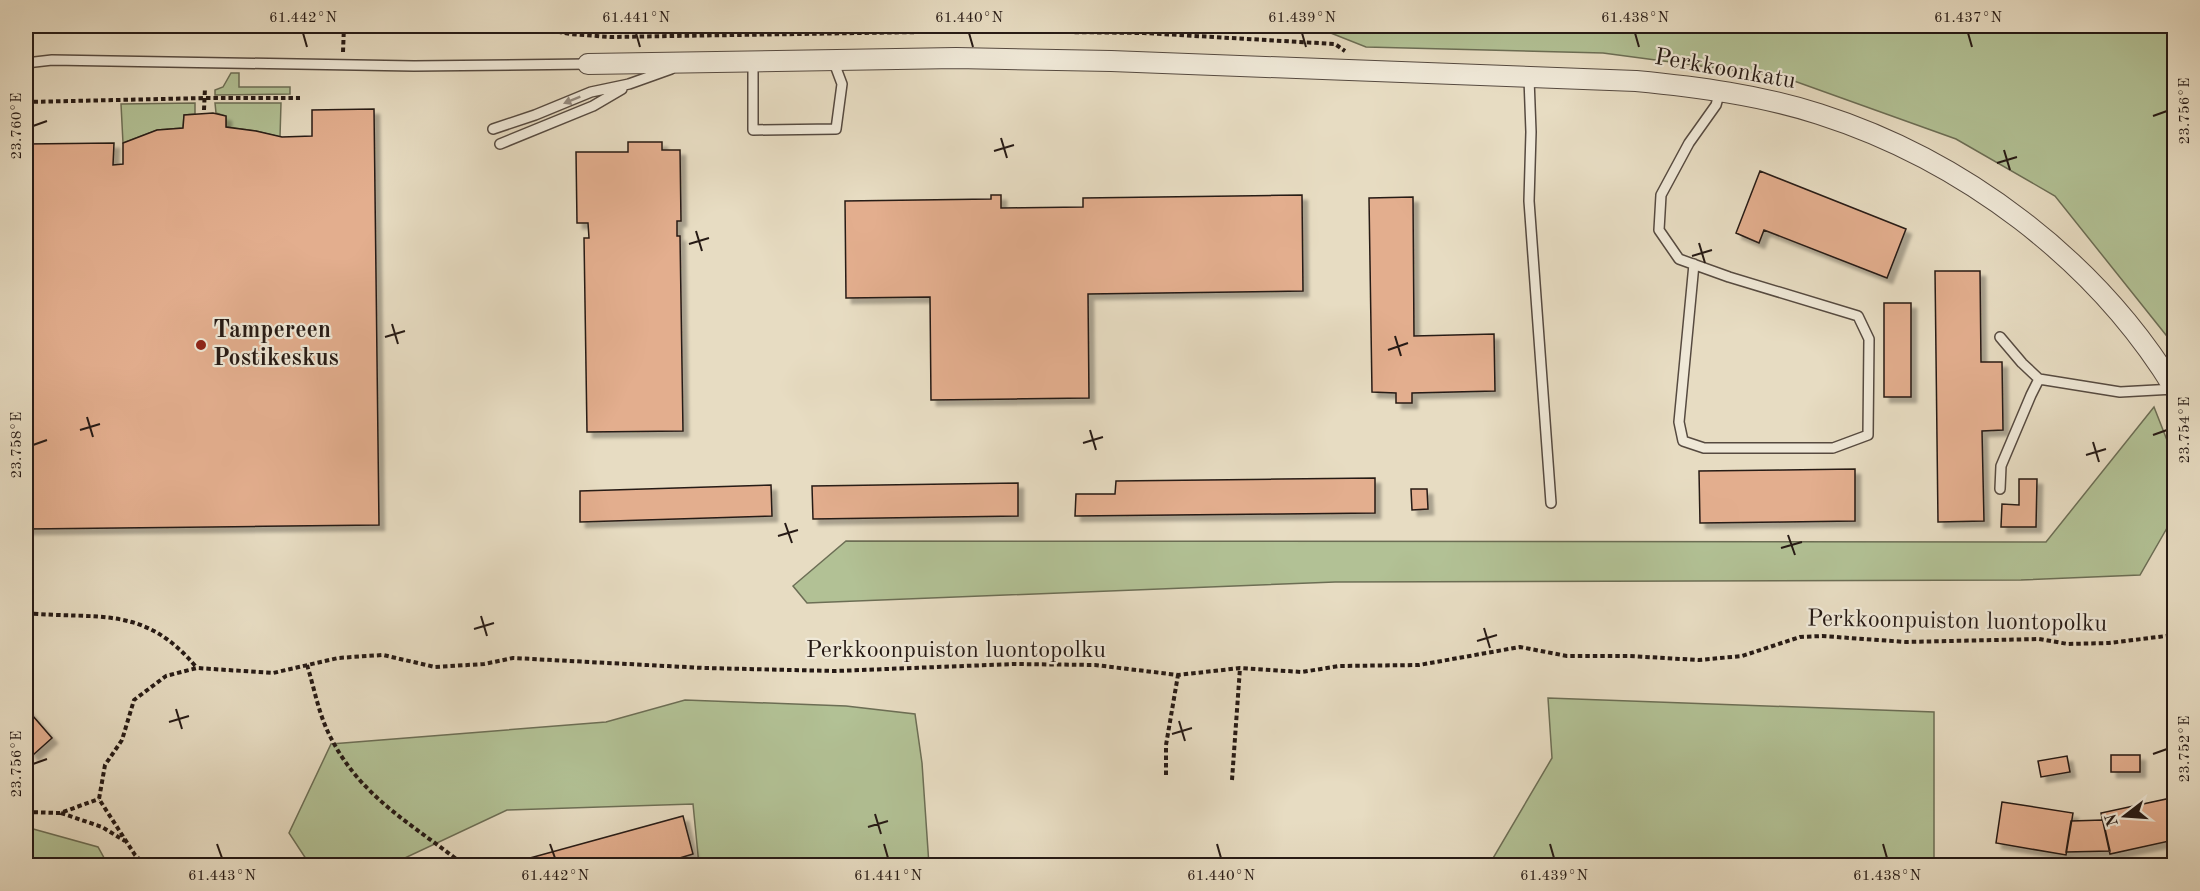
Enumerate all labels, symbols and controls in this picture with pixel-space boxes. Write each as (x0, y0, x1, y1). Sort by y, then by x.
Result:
text: 61.442°N (269, 11, 337, 26)
text: 61.441°N (602, 11, 670, 26)
text: 61.440°N (935, 11, 1003, 26)
text: 61.439°N (1268, 11, 1336, 26)
text: 61.438°N (1601, 11, 1669, 26)
text: 61.437°N (1934, 11, 2002, 26)
street label: Perkkoonkatu (1652, 46, 1798, 94)
text: 23.756°E (2178, 78, 2193, 144)
text: 23.760°E (10, 93, 25, 159)
one-way arrow (563, 95, 581, 105)
place label: Tampereen Postikeskus (213, 319, 339, 371)
marker: Tampereen Postikeskus (194, 338, 208, 352)
text: 23.754°E (2178, 397, 2193, 463)
text: 23.758°E (10, 412, 25, 478)
street label: Perkkoonpuiston luontopolku (1807, 607, 2108, 637)
street label: Perkkoonpuiston luontopolku (806, 639, 1106, 663)
text: 23.752°E (2178, 716, 2193, 782)
text: 23.756°E (10, 731, 25, 797)
north arrow (2095, 786, 2155, 846)
text: N (2103, 811, 2122, 828)
text: 61.443°N (188, 869, 256, 884)
text: 61.442°N (521, 869, 589, 884)
text: 61.441°N (854, 869, 922, 884)
text: 61.440°N (1187, 869, 1255, 884)
text: 61.439°N (1520, 869, 1588, 884)
text: 61.438°N (1853, 869, 1921, 884)

